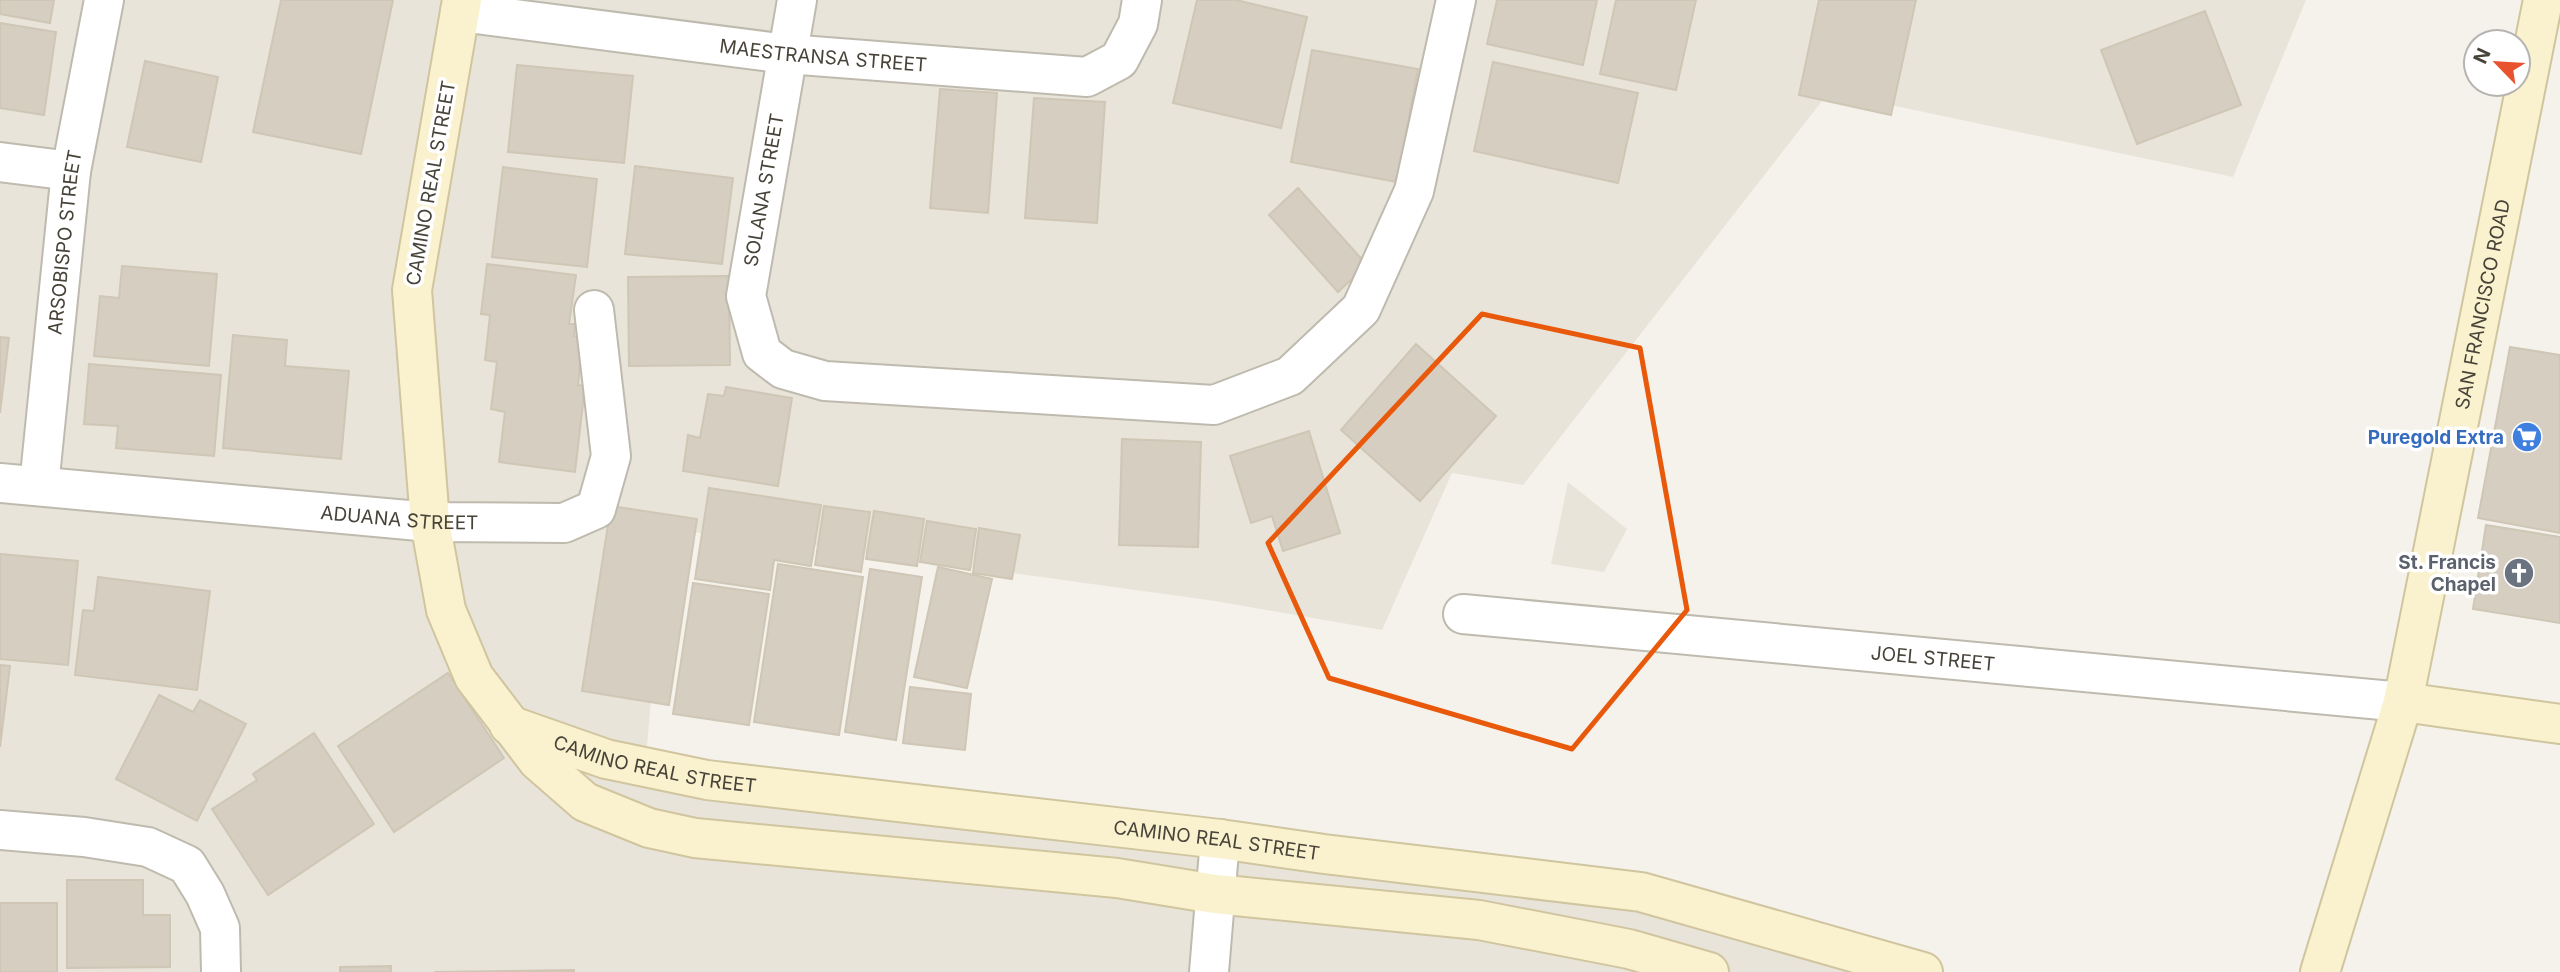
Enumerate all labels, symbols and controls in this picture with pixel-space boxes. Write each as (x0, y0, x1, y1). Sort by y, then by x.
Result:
north arrow (2462, 28, 2532, 98)
street label: MAESTRANSA STREET (718, 34, 928, 76)
text: N (2469, 45, 2496, 67)
street label: CAMINO REAL STREET (402, 79, 460, 287)
street label: SOLANA STREET (739, 112, 789, 268)
street label: ARSOBISPO STREET (43, 148, 86, 336)
street label: SAN FRANCISCO ROAD (2450, 197, 2514, 411)
supermarket icon: Puregold Extra (2510, 420, 2544, 454)
place label: Puregold Extra (2368, 426, 2504, 449)
street label: ADUANA STREET (319, 501, 478, 534)
place label: St. Francis Chapel (2398, 551, 2496, 596)
church icon: St. Francis Chapel (2502, 556, 2536, 590)
street label: JOEL STREET (1870, 641, 1996, 675)
street label: CAMINO REAL STREET (551, 730, 758, 797)
street label: CAMINO REAL STREET (1112, 815, 1321, 865)

